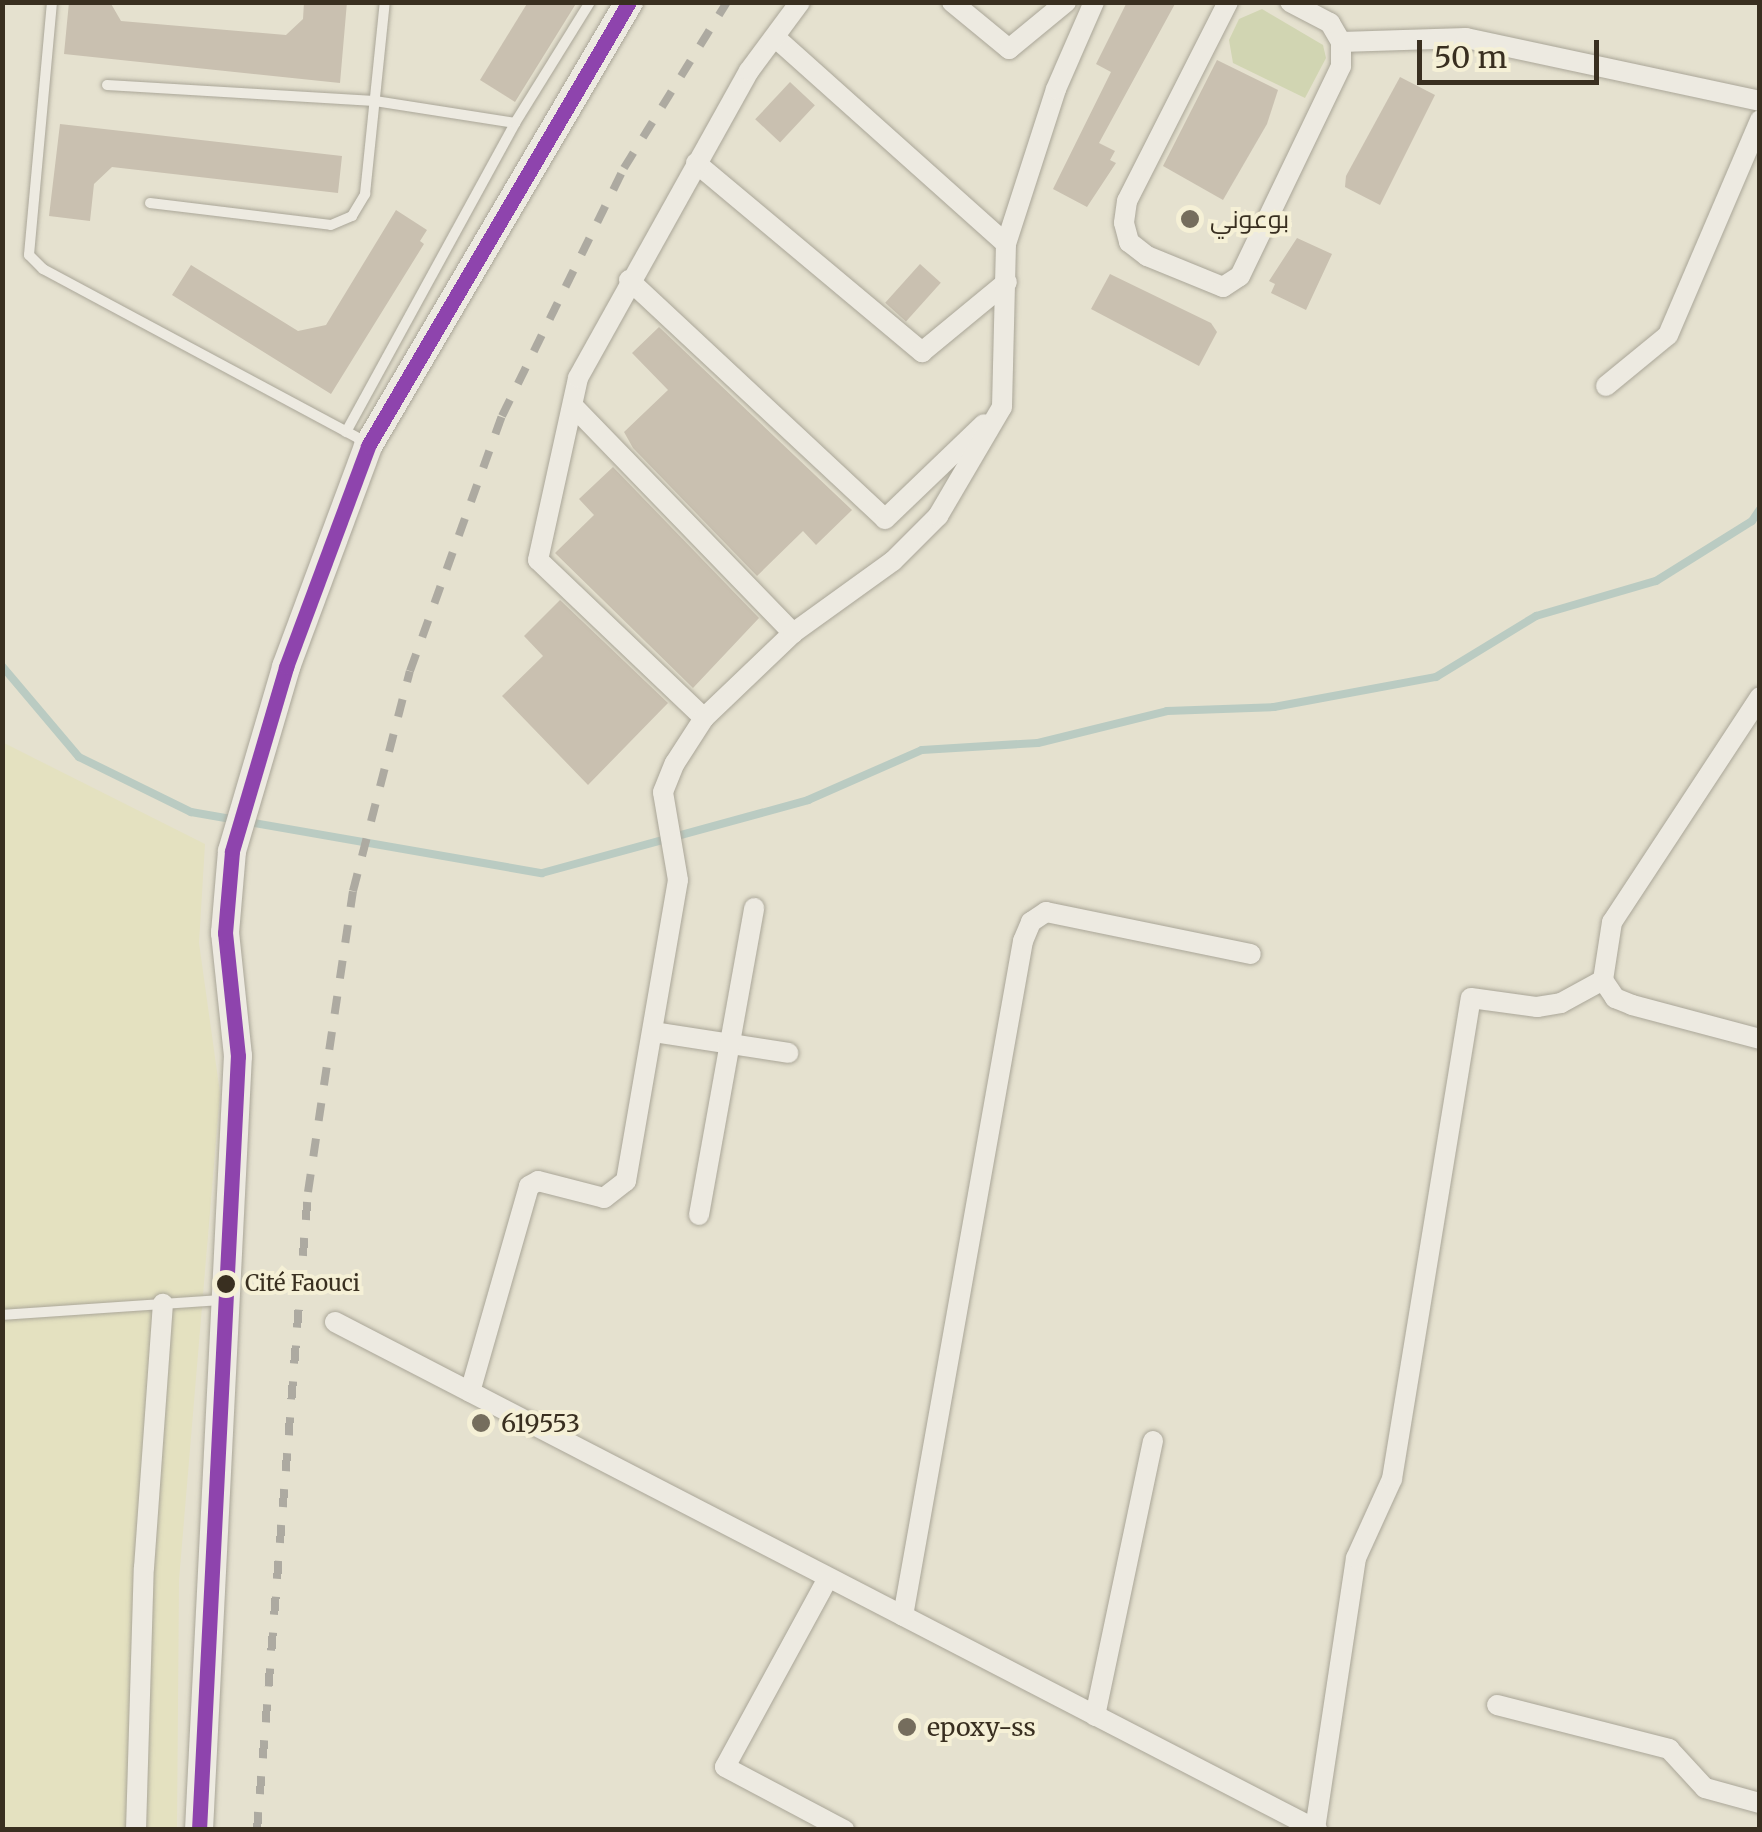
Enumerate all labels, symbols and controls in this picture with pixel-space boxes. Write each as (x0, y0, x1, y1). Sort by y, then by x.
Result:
scale bar (1422, 20, 1604, 82)
text: 50 m (1434, 38, 1507, 76)
place label: بوعوني (1210, 204, 1289, 234)
marker: بوعوني (1179, 208, 1201, 230)
place label: Cité Faouci (245, 1271, 360, 1297)
marker: Cité Faouci (216, 1274, 236, 1294)
place label: 619553 (501, 1408, 580, 1438)
marker: 619553 (470, 1412, 492, 1434)
place label: epoxy-ss (927, 1712, 1036, 1742)
marker: epoxy-ss (896, 1716, 918, 1738)

